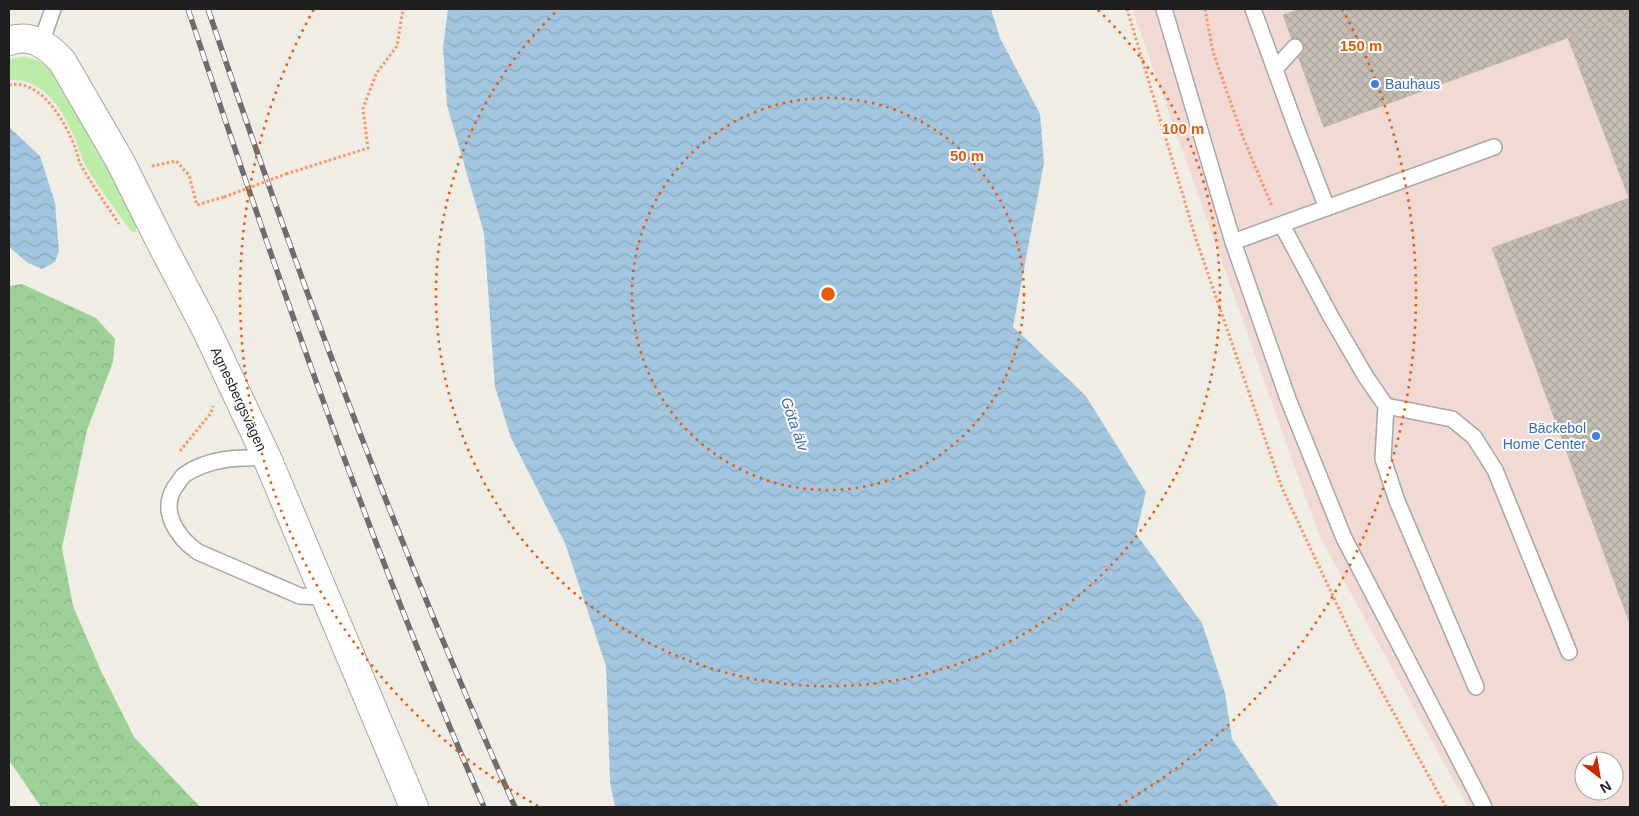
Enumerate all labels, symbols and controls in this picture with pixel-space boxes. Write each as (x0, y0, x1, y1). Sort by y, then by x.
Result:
text: 150 m (1340, 37, 1382, 54)
place label: Bauhaus (1385, 76, 1440, 92)
marker: Bauhaus (1369, 78, 1381, 90)
text: 100 m (1162, 120, 1204, 137)
text: 50 m (950, 147, 984, 164)
centre of rings (819, 285, 837, 303)
street label: Agnesbergsvägen (208, 344, 270, 454)
water label: Göta älv (778, 395, 813, 455)
place label: Bäckebol Home Center (1503, 420, 1586, 452)
marker: Bäckebol Home Center (1590, 430, 1602, 442)
north arrow (1574, 751, 1624, 801)
text: N (1597, 778, 1614, 797)

